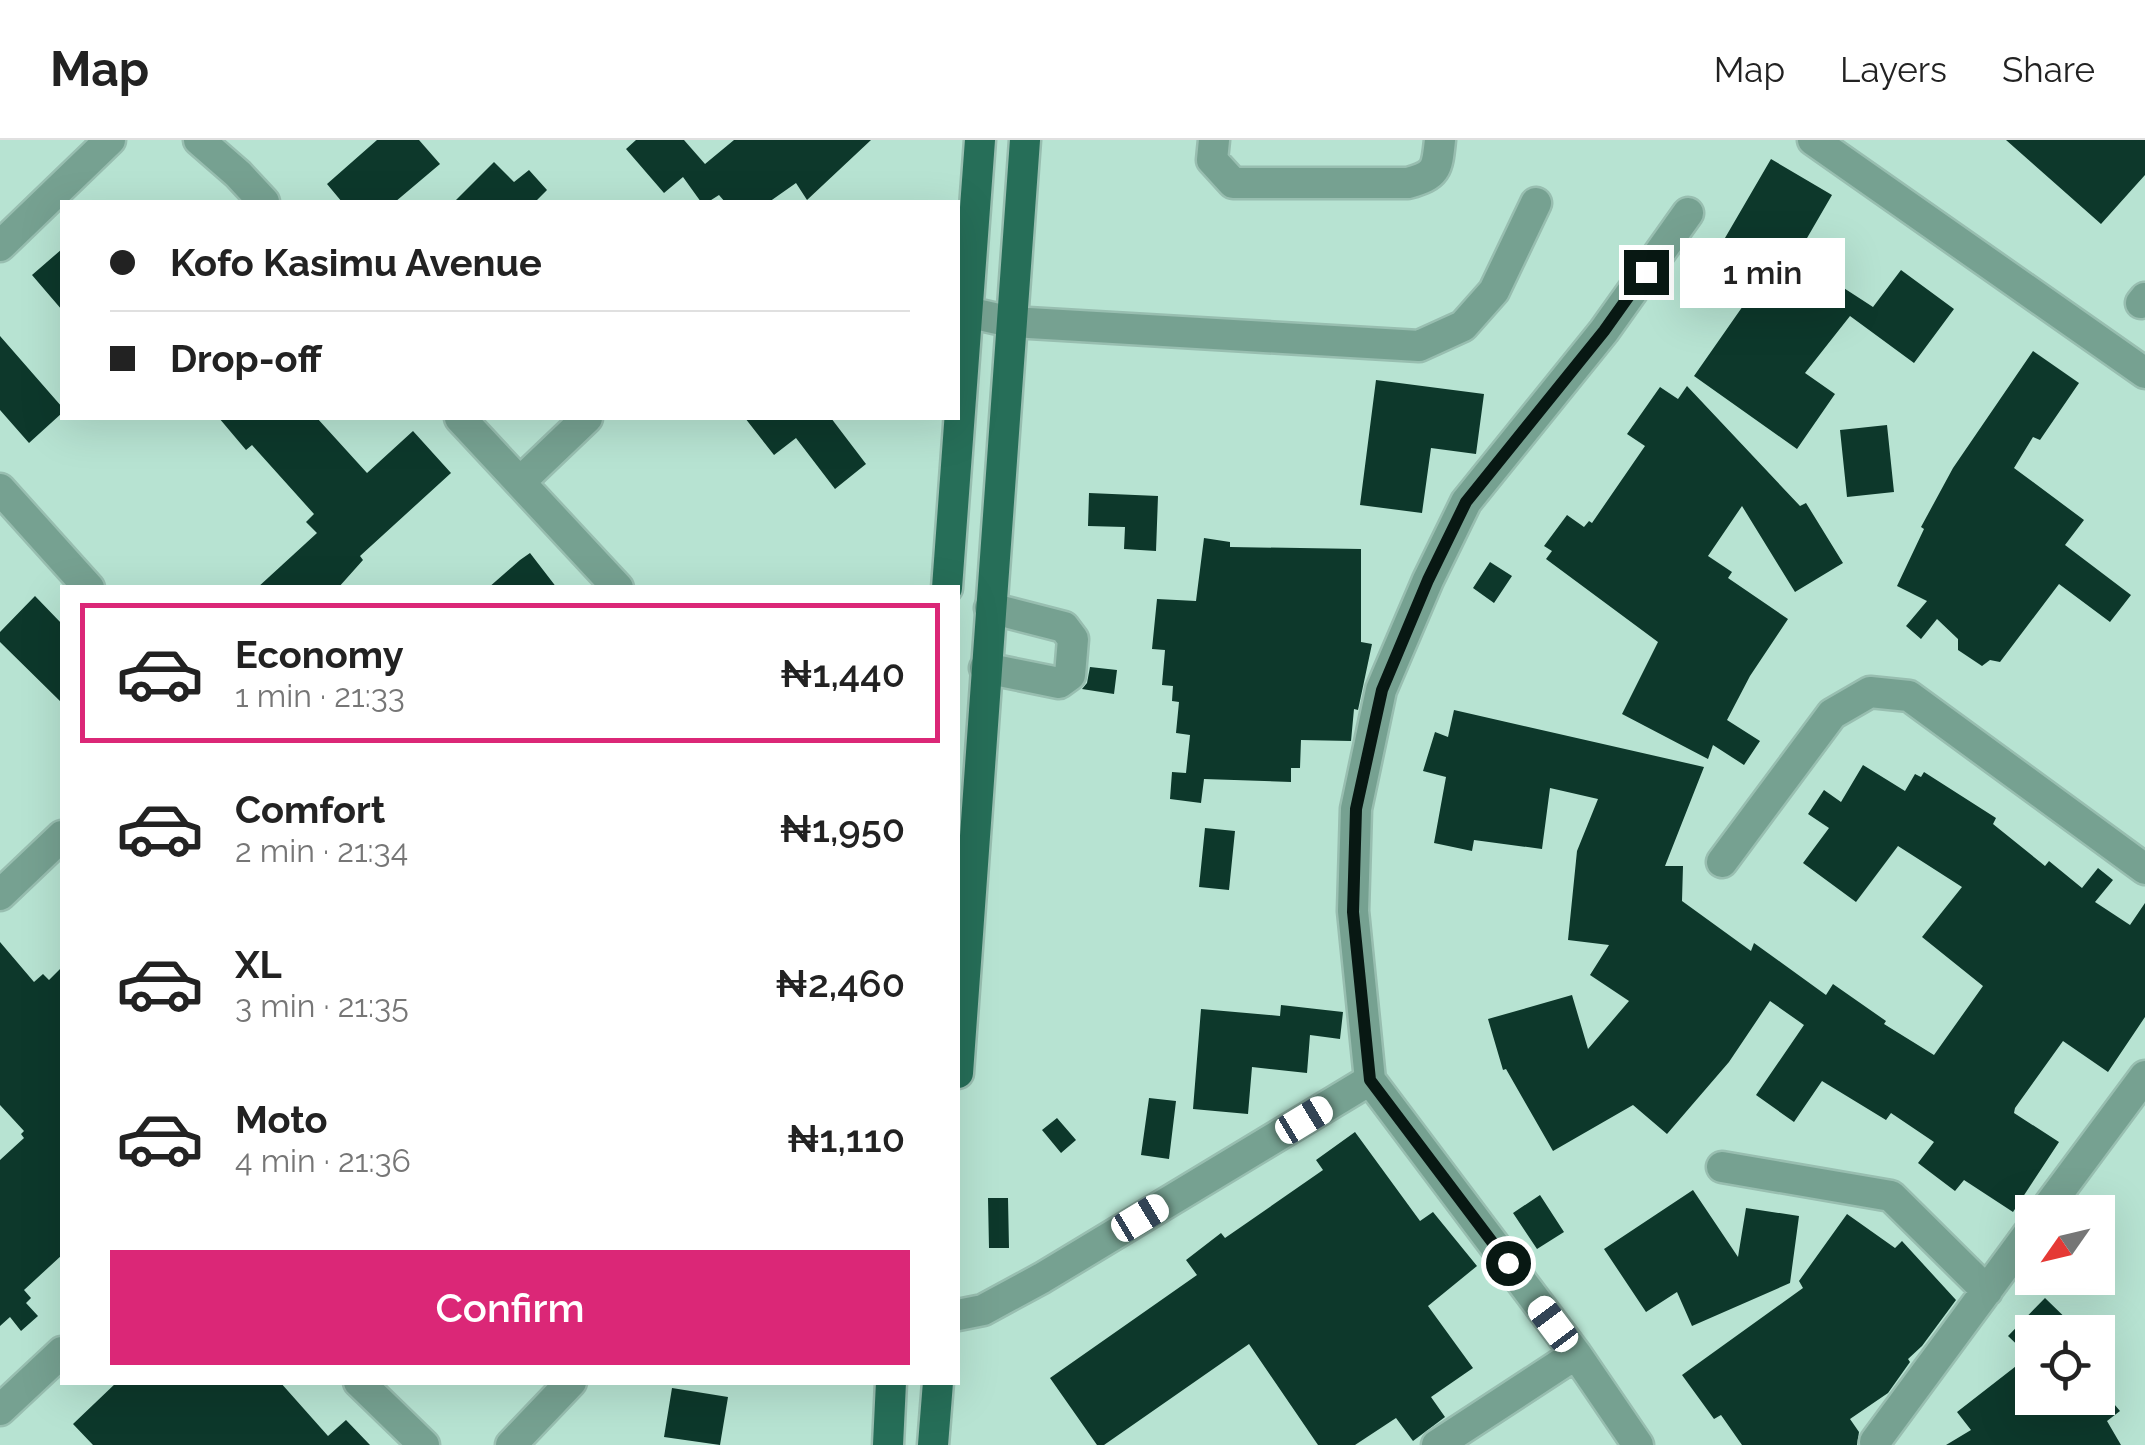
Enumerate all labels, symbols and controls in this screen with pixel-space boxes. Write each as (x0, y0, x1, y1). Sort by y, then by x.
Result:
text: Map (50, 41, 149, 97)
text: Map (1714, 49, 1785, 90)
text: Layers (1840, 49, 1947, 90)
text: Share (2002, 49, 2095, 90)
callout: 1 min (1681, 237, 1846, 307)
text: Kofo Kasimu Avenue (170, 240, 542, 285)
route end (1624, 250, 1669, 295)
text: 1 min (1723, 254, 1802, 291)
text: Drop-off (170, 336, 322, 381)
icon: car (115, 628, 205, 718)
text: Economy (235, 632, 404, 677)
text: ₦1,440 (780, 651, 905, 696)
text: 1 min · 21:33 (235, 677, 405, 714)
icon: car (115, 783, 205, 873)
text: Comfort (235, 787, 385, 832)
text: ₦1,950 (779, 806, 905, 851)
text: 2 min · 21:34 (235, 832, 408, 869)
icon: car (115, 938, 205, 1028)
text: XL (235, 942, 282, 987)
text: ₦2,460 (775, 961, 905, 1006)
text: 3 min · 21:35 (235, 987, 409, 1024)
car (1271, 1092, 1337, 1148)
icon: car (115, 1093, 205, 1183)
text: Moto (235, 1097, 328, 1142)
text: ₦1,110 (787, 1116, 905, 1161)
text: 4 min · 21:36 (235, 1142, 411, 1179)
car (1107, 1190, 1173, 1246)
north arrow (2015, 1195, 2115, 1295)
map controls (2015, 1195, 2115, 1415)
route start (1486, 1241, 1531, 1286)
button: Confirm (110, 1250, 910, 1365)
car (1523, 1291, 1583, 1357)
button: locate (2015, 1315, 2115, 1415)

